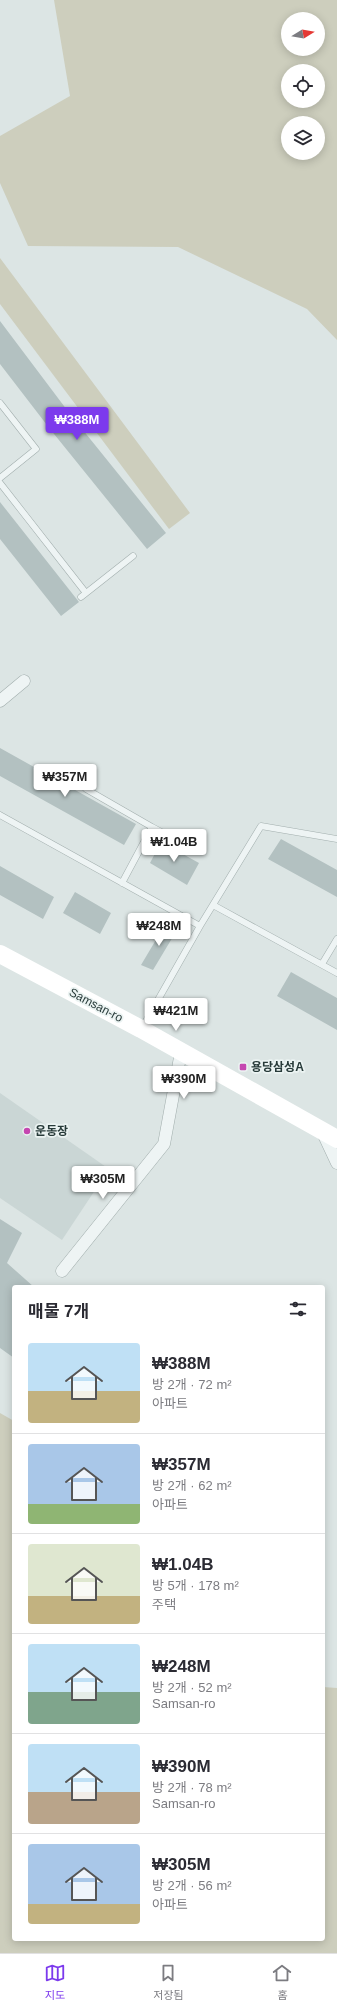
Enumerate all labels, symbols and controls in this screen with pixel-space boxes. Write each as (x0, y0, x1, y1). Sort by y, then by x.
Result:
north arrow (281, 12, 325, 56)
map controls (281, 12, 325, 160)
button: locate (281, 64, 325, 108)
button: layers (281, 116, 325, 160)
pin: ₩388M (49, 407, 105, 441)
text: ₩388M (55, 412, 99, 427)
pin: ₩357M (37, 764, 93, 798)
text: ₩357M (43, 769, 87, 784)
pin: ₩1.04B (141, 829, 207, 863)
text: ₩1.04B (151, 834, 197, 849)
pin: ₩248M (131, 913, 187, 947)
text: ₩248M (137, 918, 181, 933)
street label: Samsan-ro (67, 985, 125, 1025)
pin: ₩421M (148, 998, 204, 1032)
text: ₩421M (154, 1003, 198, 1018)
place label: 용당삼성A (251, 1060, 304, 1074)
marker: 용당삼성A (238, 1062, 248, 1072)
pin: ₩390M (156, 1066, 212, 1100)
text: ₩390M (162, 1071, 206, 1086)
place label: 운동장 (35, 1124, 68, 1138)
marker: 운동장 (22, 1126, 32, 1136)
pin: ₩305M (75, 1166, 131, 1200)
text: ₩305M (81, 1171, 125, 1186)
icon: filters (287, 1298, 309, 1320)
text: 매물 7개 (28, 1302, 89, 1321)
text: ₩388M (152, 1354, 211, 1373)
icon: home (60, 1359, 108, 1407)
text: 방 2개 · 72 m² (152, 1377, 232, 1392)
text: 아파트 (152, 1396, 188, 1411)
text: ₩357M (152, 1455, 211, 1474)
icon: home (60, 1460, 108, 1508)
text: 방 2개 · 62 m² (152, 1478, 232, 1493)
text: 아파트 (152, 1497, 188, 1512)
text: ₩1.04B (152, 1555, 213, 1574)
icon: home (60, 1560, 108, 1608)
text: 방 5개 · 178 m² (152, 1578, 239, 1593)
text: 주택 (152, 1597, 176, 1612)
text: ₩248M (152, 1657, 211, 1676)
icon: home (60, 1660, 108, 1708)
text: 방 2개 · 52 m² (152, 1680, 232, 1695)
text: Samsan-ro (152, 1696, 216, 1711)
text: ₩390M (152, 1757, 211, 1776)
icon: home (60, 1760, 108, 1808)
text: 방 2개 · 78 m² (152, 1780, 232, 1795)
text: Samsan-ro (152, 1796, 216, 1811)
text: ₩305M (152, 1855, 211, 1874)
icon: home (60, 1860, 108, 1908)
text: 방 2개 · 56 m² (152, 1878, 232, 1893)
text: 아파트 (152, 1897, 188, 1912)
tab: 지도 (44, 1962, 66, 2002)
tab: 저장됨 (153, 1962, 184, 2002)
tab: 홈 (271, 1962, 293, 2002)

